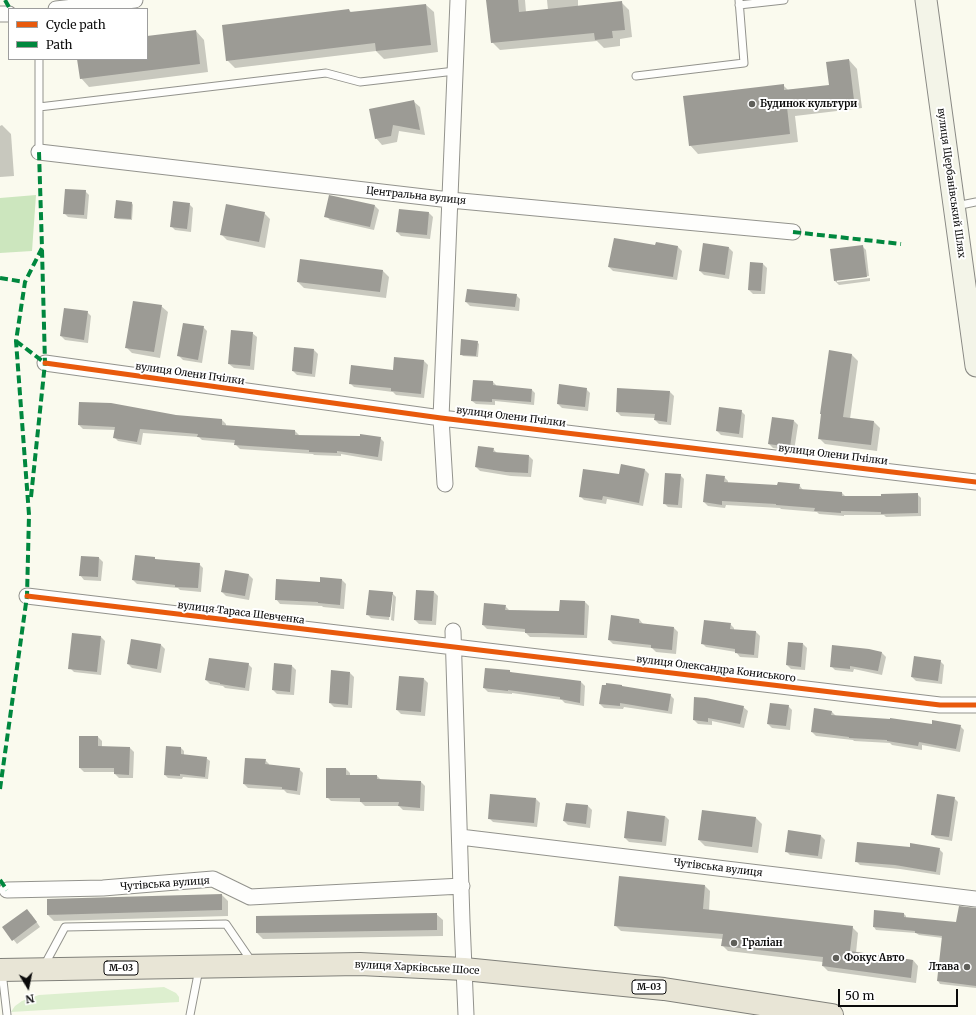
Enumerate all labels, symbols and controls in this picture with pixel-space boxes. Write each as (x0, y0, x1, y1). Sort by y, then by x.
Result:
legend (8, 8, 148, 60)
text: Cycle path (46, 17, 106, 32)
text: Path (46, 37, 72, 52)
place label: Будинок культури (760, 98, 857, 110)
marker: Будинок культури (747, 99, 757, 109)
street label: вулиця Щербанівський Шлях (935, 107, 967, 259)
street label: Центральна вулиця (365, 185, 467, 207)
street label: вулиця Олени Пчілки (135, 360, 245, 388)
street label: вулиця Олени Пчілки (456, 404, 566, 430)
street label: вулиця Олени Пчілки (778, 442, 888, 468)
street label: вулиця Тараса Шевченка (177, 599, 305, 627)
street label: вулиця Олександра Кониського (636, 653, 796, 685)
street label: Чутівська вулиця (673, 857, 763, 879)
street label: Чутівська вулиця (120, 875, 210, 893)
place label: Граліан (742, 937, 783, 949)
marker: Граліан (729, 938, 739, 948)
place label: Фокус Авто (844, 952, 904, 964)
marker: Фокус Авто (831, 953, 841, 963)
street label: вулиця Харківське Шосе (354, 959, 480, 977)
road number: М-03 (104, 961, 138, 975)
place label: Лтава (928, 961, 959, 973)
marker: Лтава (962, 962, 972, 972)
north arrow (8, 967, 48, 1007)
road number: М-03 (632, 980, 666, 994)
scale bar (840, 981, 960, 1007)
text: 50 m (845, 988, 874, 1003)
text: N (25, 991, 36, 1006)

